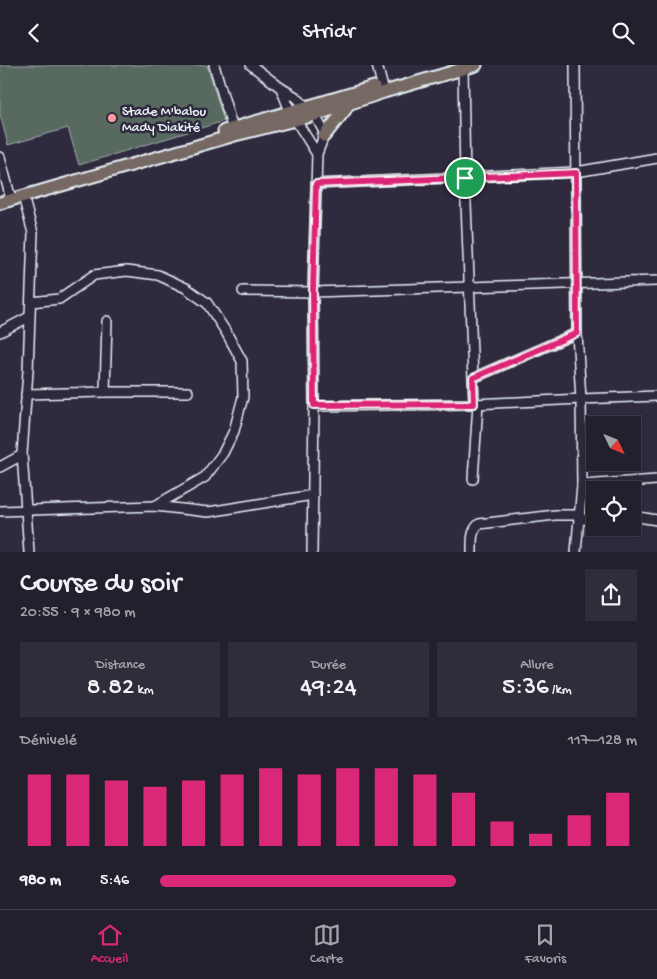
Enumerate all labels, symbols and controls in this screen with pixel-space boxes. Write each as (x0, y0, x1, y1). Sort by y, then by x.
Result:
icon: back (20, 19, 48, 47)
icon: search (609, 19, 637, 47)
text: Stridr (302, 20, 355, 46)
place label: Stade M'balou Mady Diakité (122, 104, 207, 137)
marker: Stade M'balou Mady Diakité (106, 112, 118, 124)
pin (444, 157, 486, 199)
icon: arrive (451, 164, 479, 192)
north arrow (586, 416, 641, 471)
map controls (586, 416, 641, 536)
button: locate (586, 481, 641, 536)
text: Course du soir (20, 568, 181, 601)
button: share (585, 569, 637, 621)
text: 20:55 · 9 × 980 m (20, 604, 136, 623)
text: Distance (95, 657, 145, 674)
text: Durée (311, 657, 346, 674)
text: Allure (520, 657, 553, 674)
text: 8.82 (87, 674, 134, 703)
text: 49:24 (300, 674, 357, 703)
text: 5:36 (502, 674, 549, 703)
text: km (134, 682, 154, 699)
text: /km (549, 682, 572, 699)
text: Dénivelé (20, 732, 77, 751)
text: 117–128 m (568, 732, 637, 751)
text: 980 m (20, 872, 61, 891)
text: 5:46 (100, 872, 129, 891)
tab: Accueil (91, 921, 128, 968)
tab: Carte (310, 921, 343, 968)
tab: Favoris (525, 921, 566, 968)

